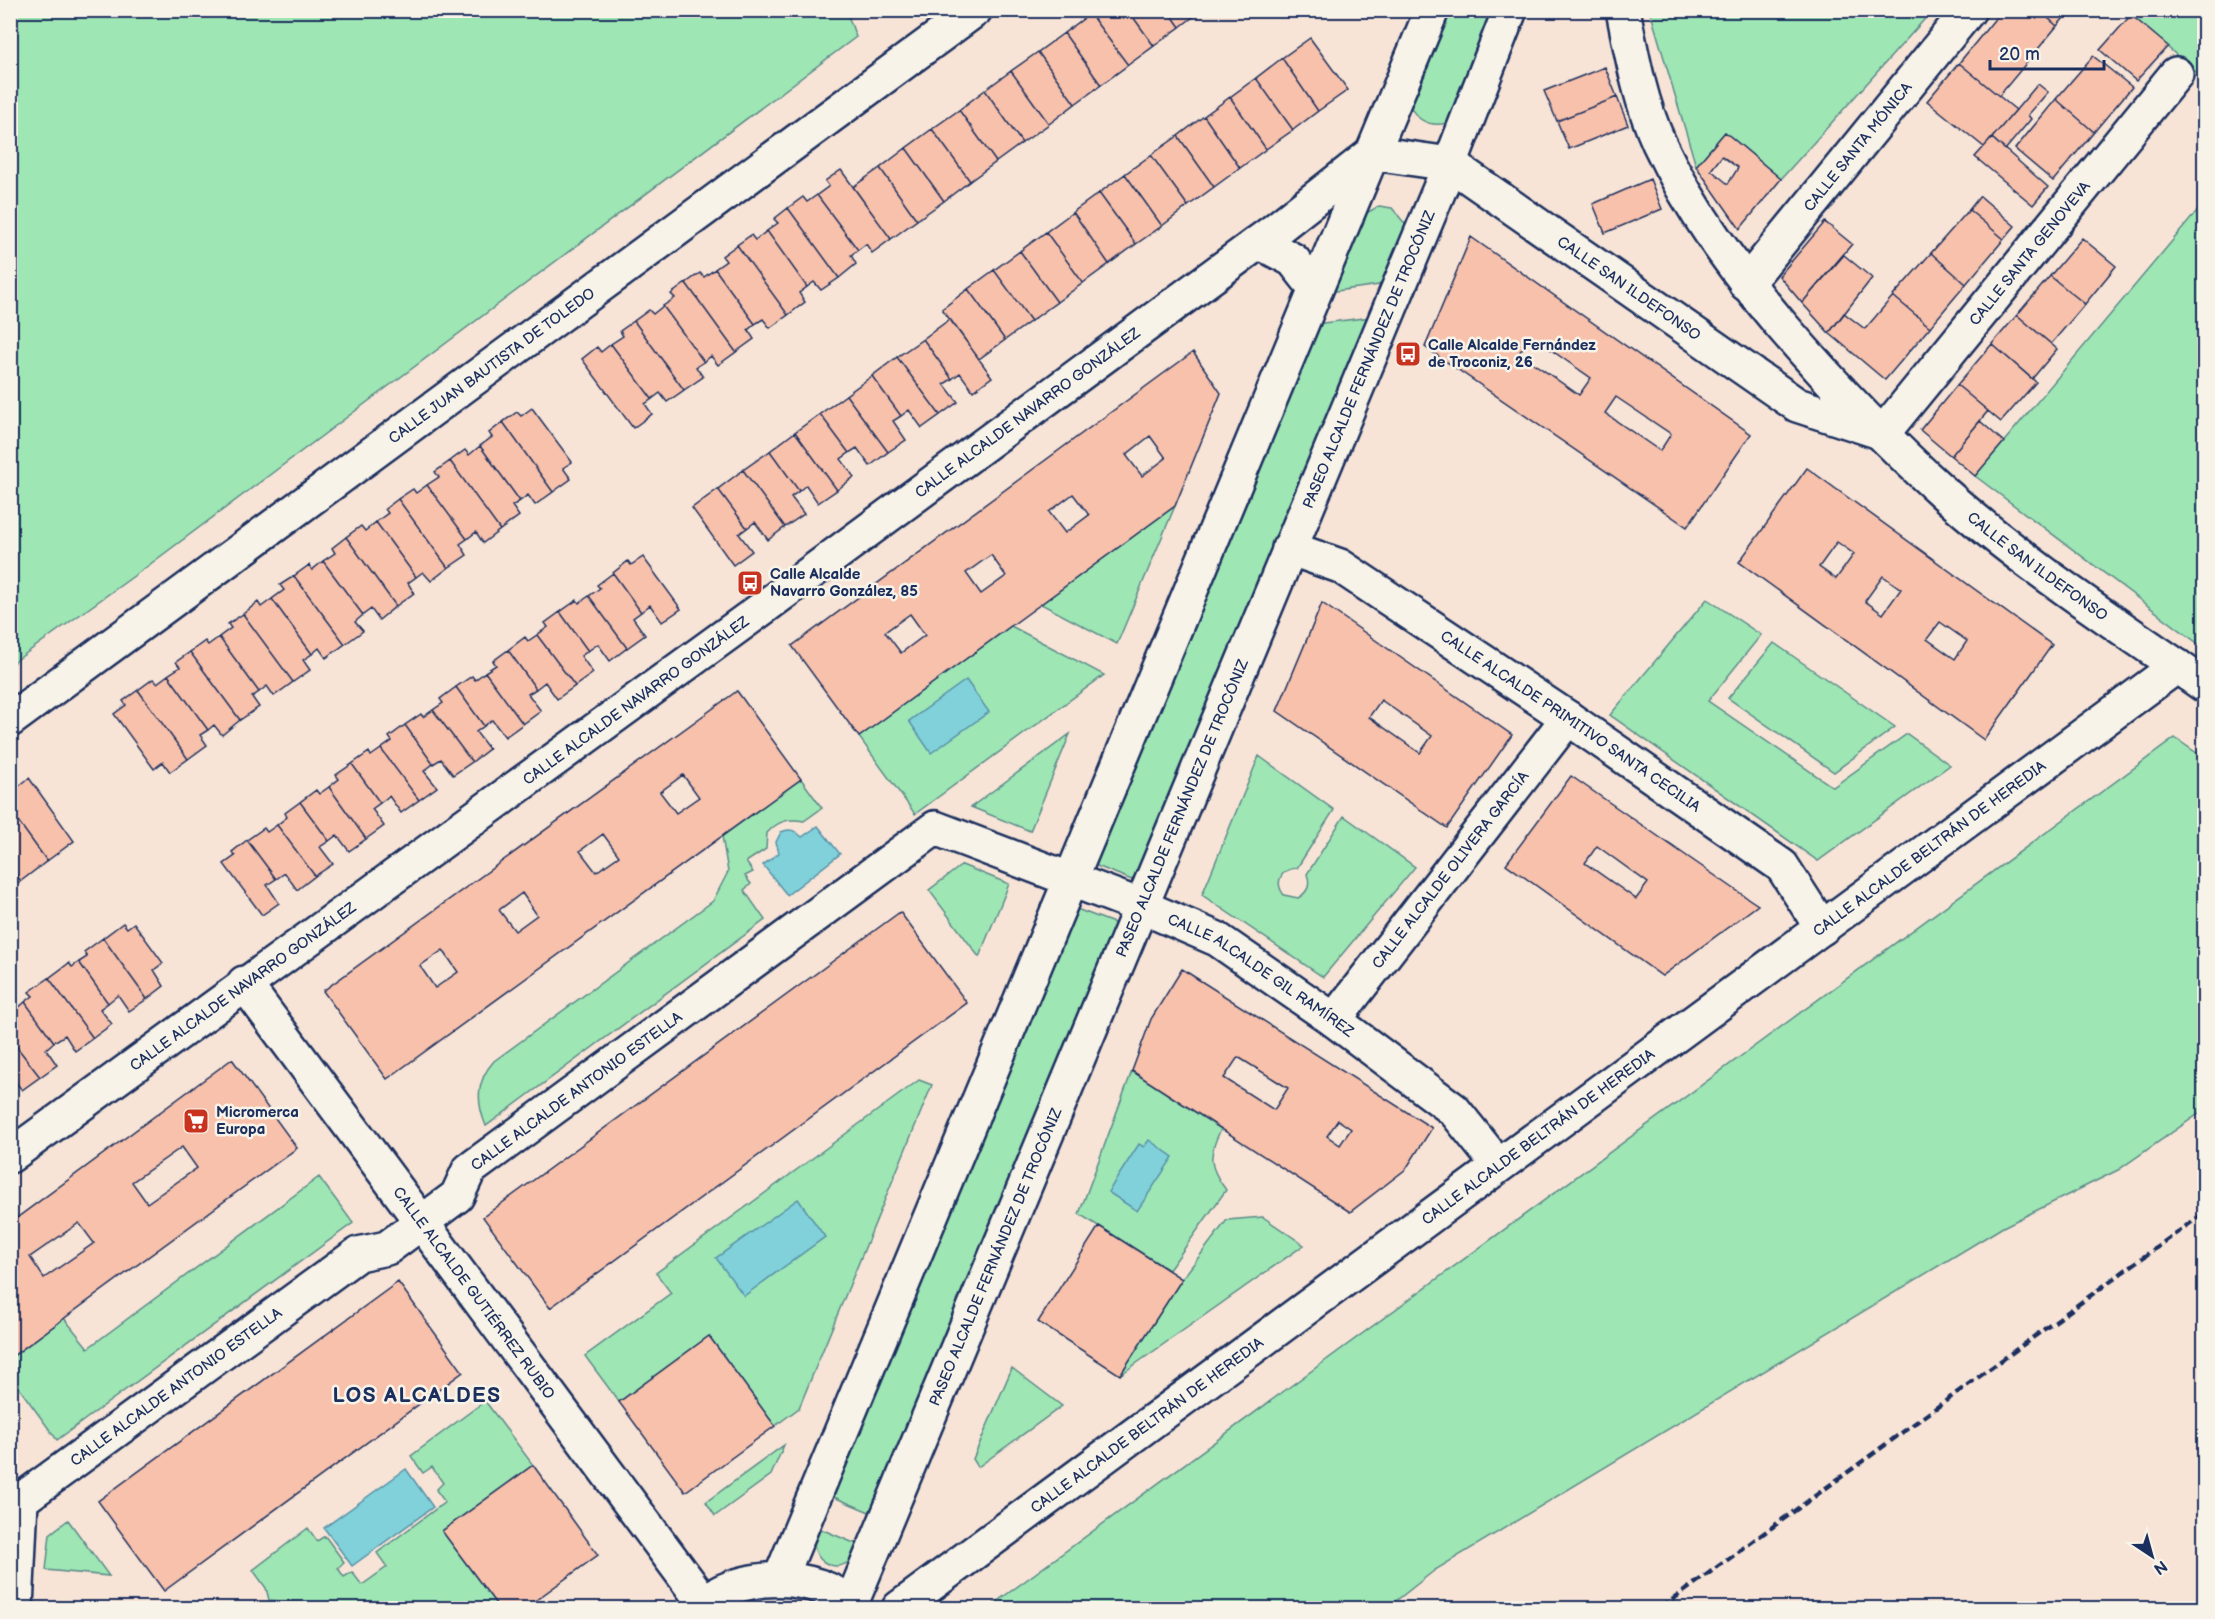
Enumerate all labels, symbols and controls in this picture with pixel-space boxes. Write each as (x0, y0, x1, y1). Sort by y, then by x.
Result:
scale bar (1990, 33, 2104, 71)
text: 20 m (1999, 44, 2040, 65)
street label: CALLE SANTA MÓNICA (1800, 78, 1917, 216)
street label: CALLE SANTA GENOVEVA (1965, 177, 2095, 330)
street label: PASEO ALCALDE FERNÁNDEZ DE TROCÓNIZ (1299, 207, 1440, 511)
street label: CALLE SAN ILDEFONSO (1553, 232, 1704, 345)
street label: CALLE JUAN BAUTISTA DE TOLEDO (385, 284, 599, 448)
street label: CALLE ALCALDE NAVARRO GONZÁLEZ (911, 323, 1145, 503)
place label: Calle Alcalde Fernández de Troconiz, 26 (1428, 336, 1596, 372)
bus stop icon: Calle Alcalde Fernández de Troconiz, 26 (1393, 339, 1423, 369)
street label: CALLE SAN ILDEFONSO (1963, 508, 2111, 625)
place label: Calle Alcalde Navarro González, 85 (770, 565, 918, 601)
bus stop icon: Calle Alcalde Navarro González, 85 (735, 568, 765, 598)
street label: CALLE ALCALDE NAVARRO GONZÁLEZ (519, 612, 754, 790)
street label: CALLE ALCALDE PRIMITIVO SANTA CECILIA (1437, 627, 1705, 817)
street label: PASEO ALCALDE FERNÁNDEZ DE TROCÓNIZ (1112, 656, 1253, 960)
street label: CALLE ALCALDE BELTRÁN DE HEREDIA (1809, 756, 2051, 941)
street label: CALLE ALCALDE OLIVERA GARCÍA (1368, 767, 1534, 973)
street label: CALLE ALCALDE NAVARRO GONZÁLEZ (126, 898, 361, 1076)
street label: CALLE ALCALDE GIL RAMÍREZ (1165, 910, 1358, 1042)
street label: CALLE ALCALDE ANTONIO ESTELLA (467, 1007, 687, 1175)
street label: CALLE ALCALDE BELTRÁN DE HEREDIA (1418, 1045, 1659, 1229)
place label: Micromerca Europa (216, 1103, 299, 1139)
street label: PASEO ALCALDE FERNÁNDEZ DE TROCÓNIZ (925, 1104, 1067, 1409)
supermarket icon: Micromerca Europa (181, 1106, 211, 1136)
street label: CALLE ALCALDE GUTIÉRREZ RUBIO (389, 1183, 559, 1403)
street label: CALLE ALCALDE ANTONIO ESTELLA (67, 1303, 286, 1471)
street label: CALLE ALCALDE BELTRÁN DE HEREDIA (1027, 1333, 1268, 1518)
district label: LOS ALCALDES (333, 1383, 502, 1408)
north arrow (2122, 1526, 2182, 1586)
text: N (2149, 1556, 2170, 1578)

